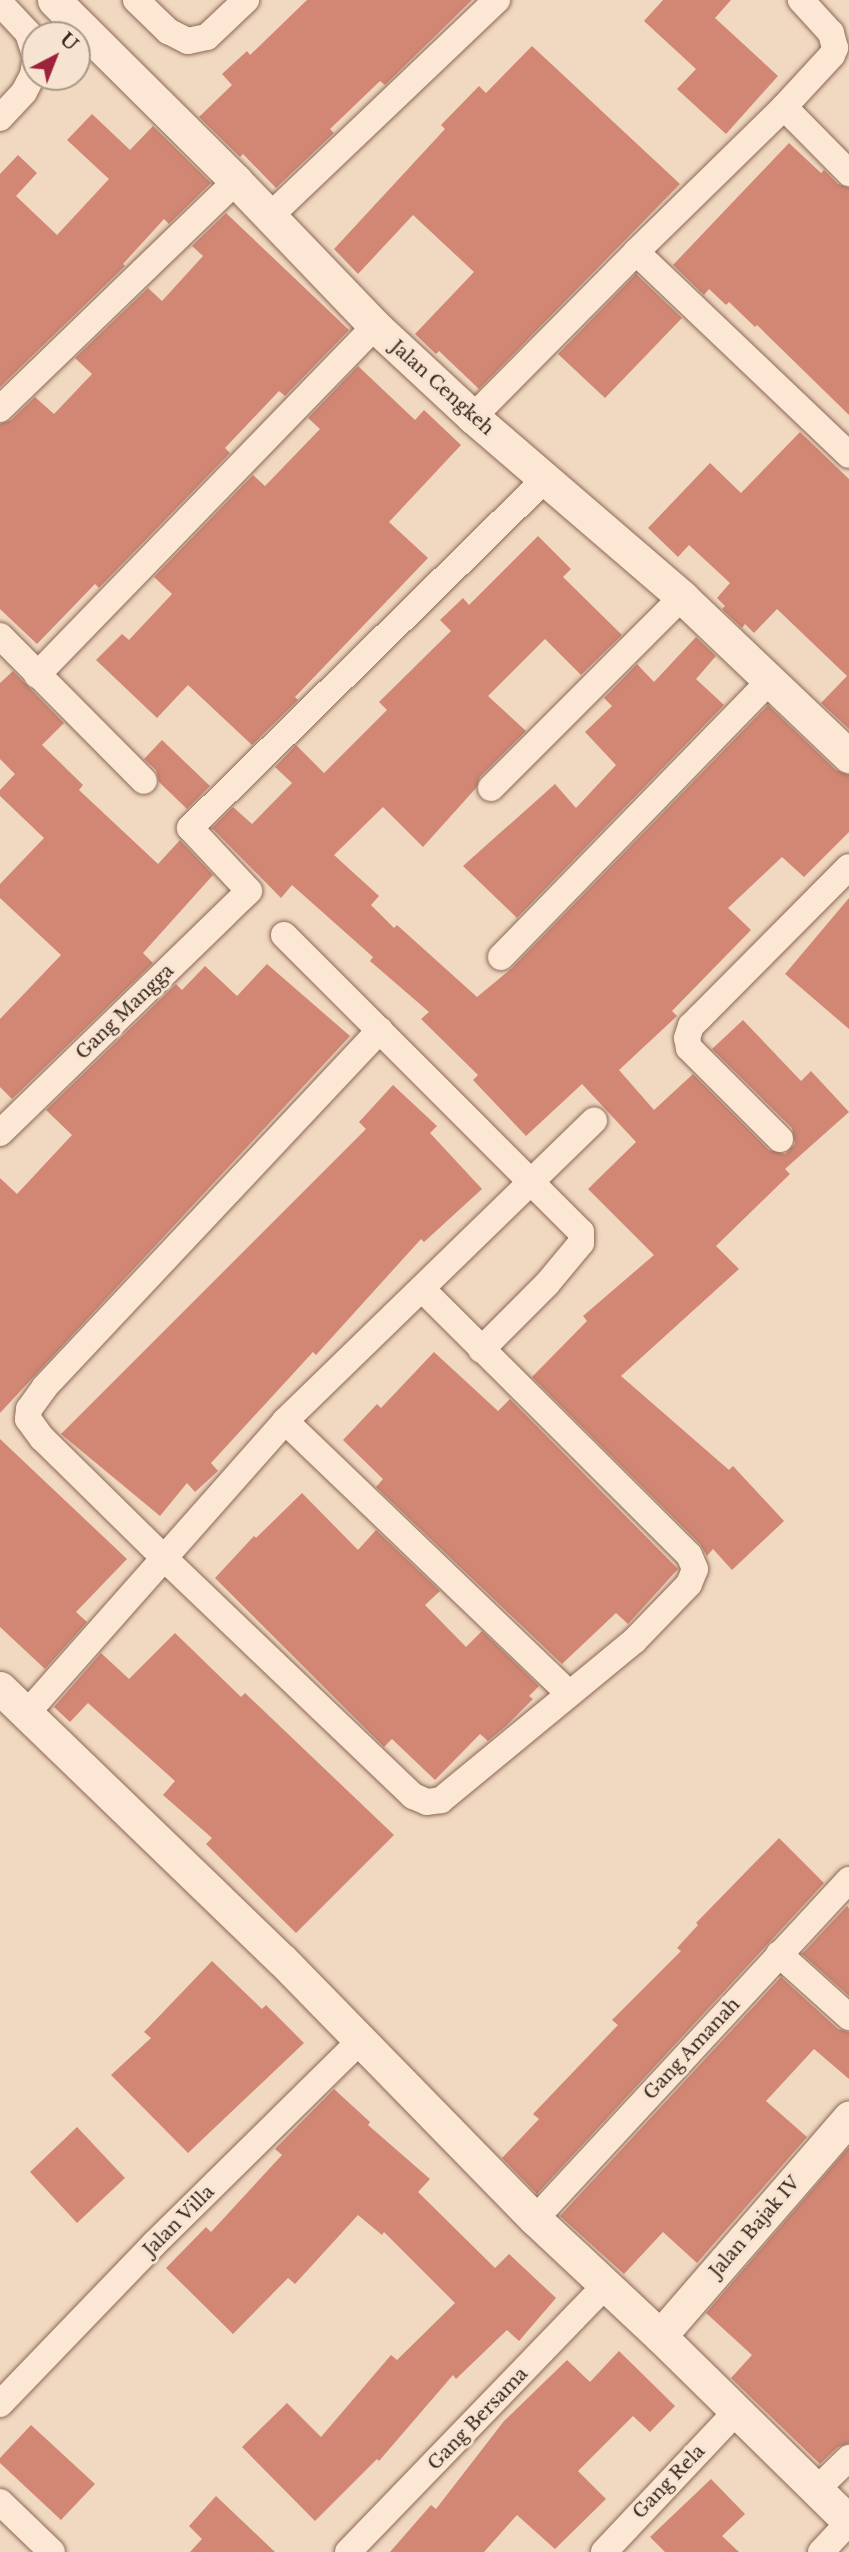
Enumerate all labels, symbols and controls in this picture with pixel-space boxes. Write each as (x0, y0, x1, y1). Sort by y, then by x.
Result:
north arrow (21, 21, 91, 91)
text: U (55, 27, 83, 56)
street label: Jalan Cengkeh (386, 336, 498, 440)
street label: Gang Mangga (72, 960, 178, 1064)
street label: Gang Amanah (639, 1993, 745, 2105)
street label: Jalan Bajak IV (705, 2172, 805, 2282)
street label: Jalan Villa (139, 2181, 219, 2261)
street label: Gang Bersama (424, 2363, 532, 2475)
street label: Gang Rela (629, 2441, 709, 2523)

